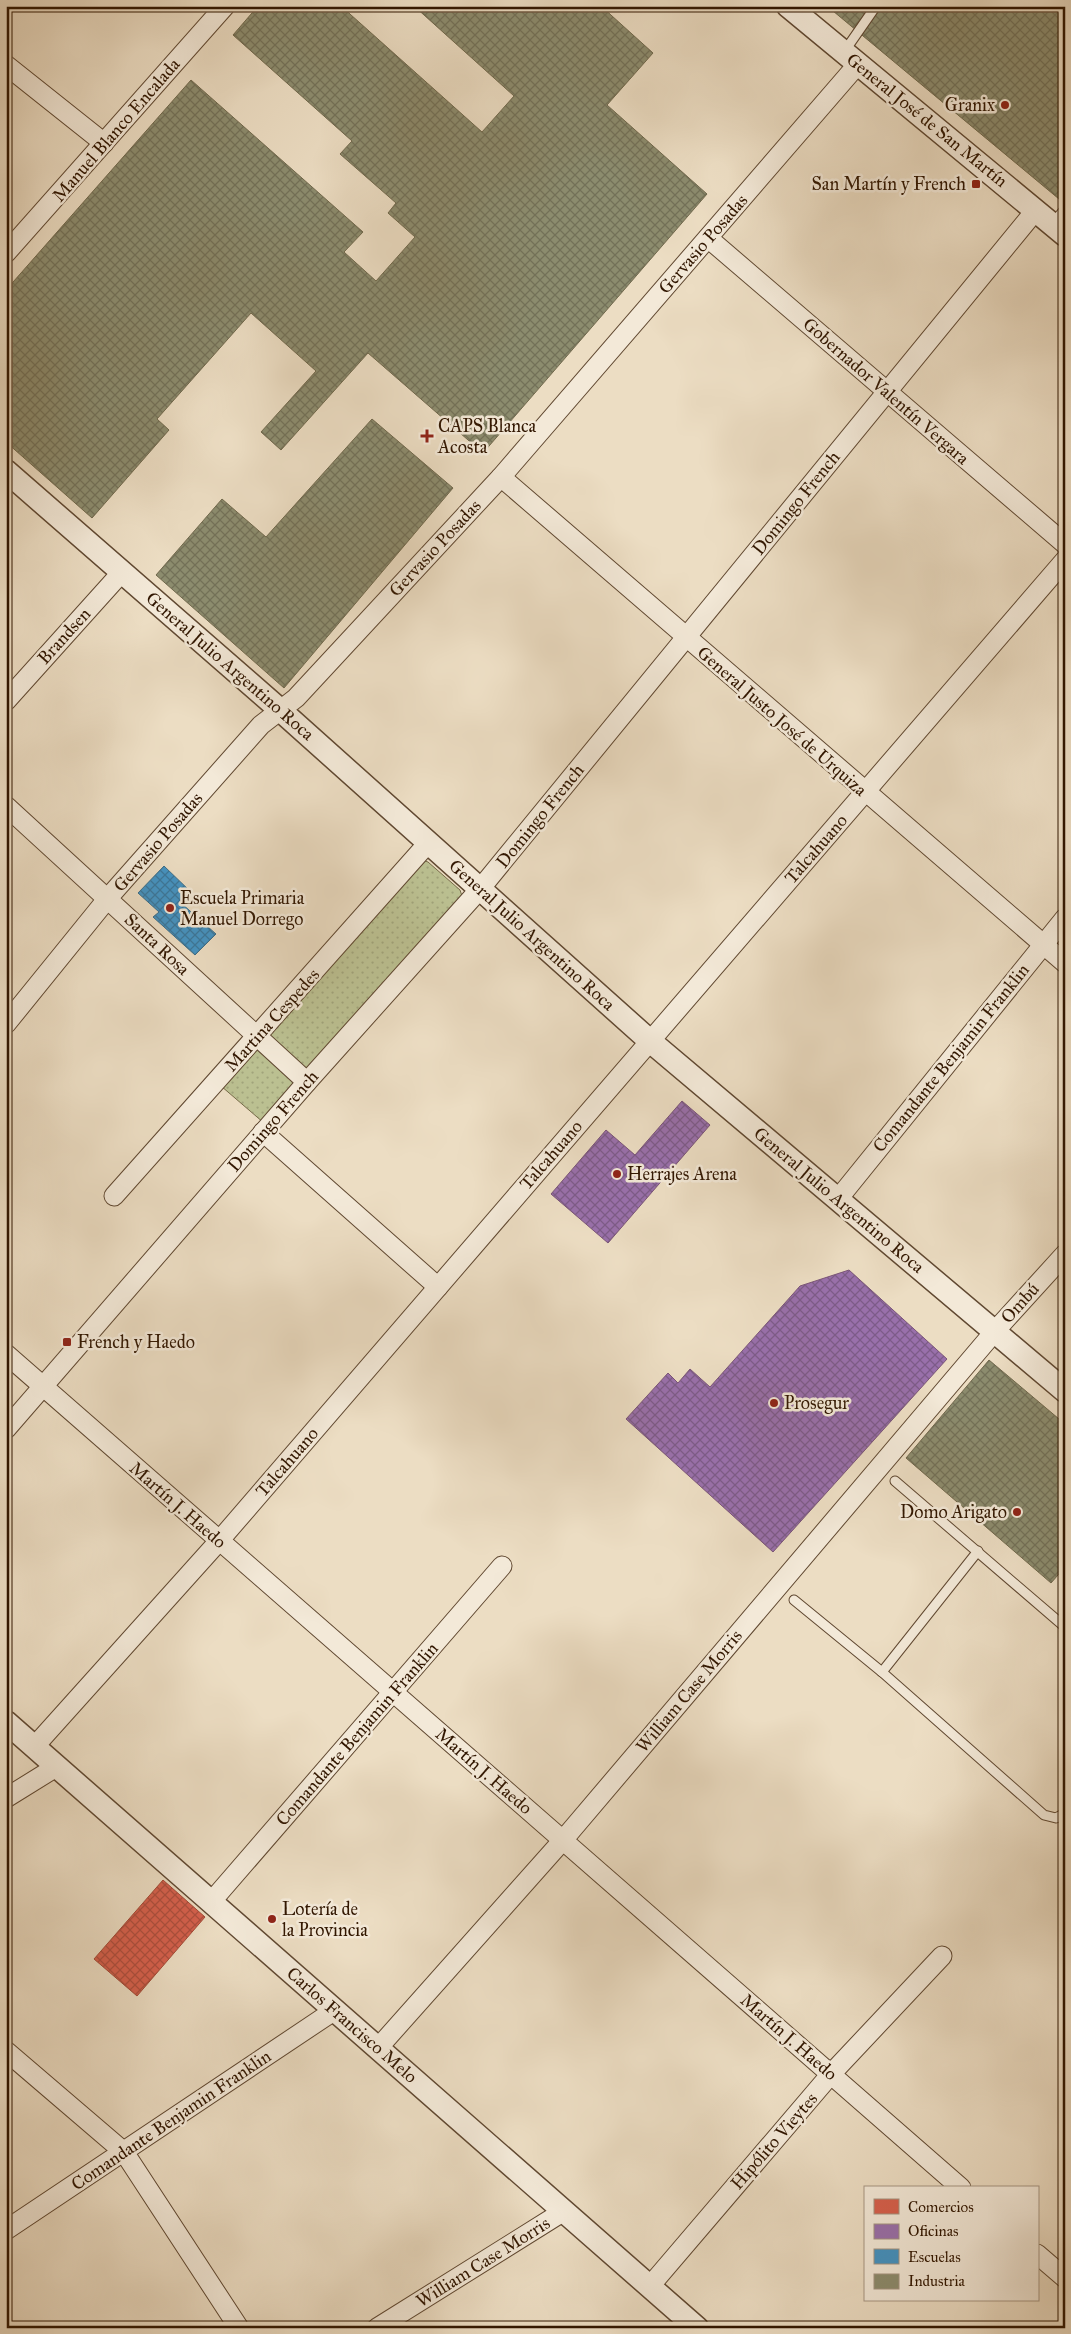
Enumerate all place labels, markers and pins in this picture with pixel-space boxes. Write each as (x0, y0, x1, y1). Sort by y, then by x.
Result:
place label: Granix (945, 94, 995, 116)
marker: Granix (999, 99, 1011, 111)
place label: San Martín y French (811, 173, 966, 195)
marker: San Martín y French (970, 178, 982, 190)
place label: CAPS Blanca Acosta (437, 415, 537, 458)
marker: CAPS Blanca Acosta (420, 429, 434, 443)
place label: Escuela Primaria Manuel Dorrego (180, 887, 305, 931)
marker: Escuela Primaria Manuel Dorrego (164, 902, 176, 914)
place label: Herrajes Arena (627, 1163, 737, 1185)
marker: Herrajes Arena (611, 1168, 623, 1180)
place label: French y Haedo (77, 1331, 195, 1353)
marker: French y Haedo (61, 1336, 73, 1348)
place label: Prosegur (784, 1392, 849, 1415)
marker: Prosegur (768, 1397, 780, 1409)
place label: Domo Arigato (900, 1501, 1007, 1524)
marker: Domo Arigato (1011, 1506, 1023, 1518)
place label: Lotería de la Provincia (282, 1898, 368, 1941)
marker: Lotería de la Provincia (266, 1913, 278, 1925)

